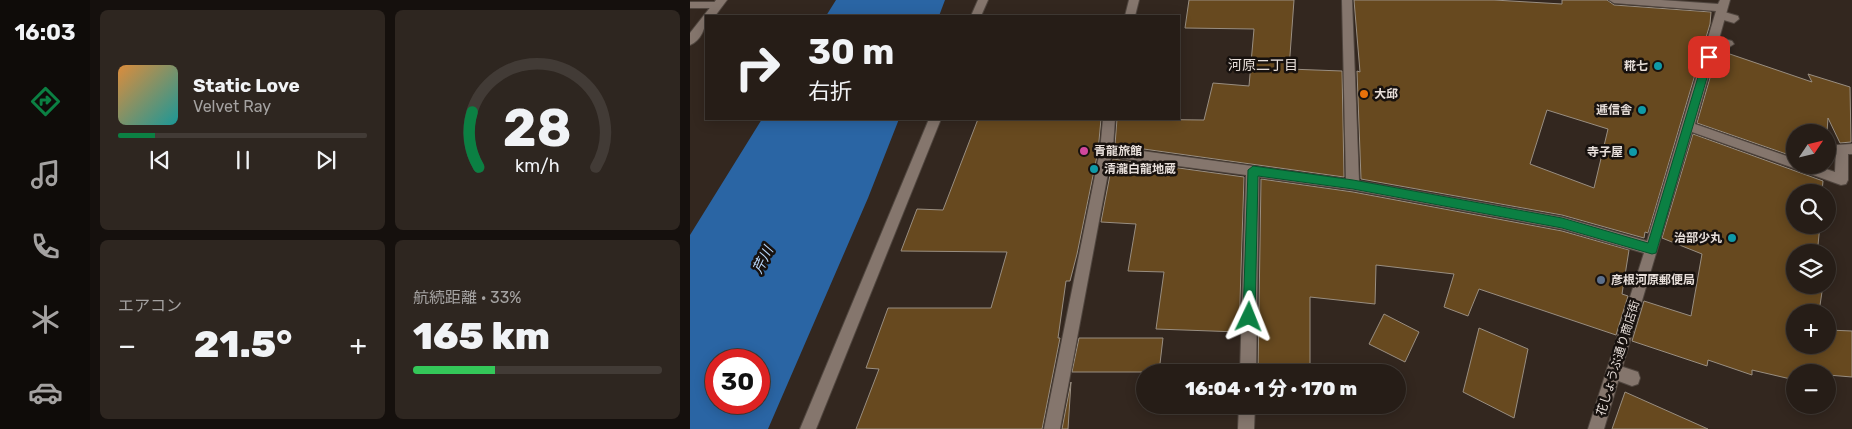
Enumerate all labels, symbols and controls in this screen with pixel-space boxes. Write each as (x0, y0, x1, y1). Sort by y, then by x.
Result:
text: 16:03 (14, 19, 76, 46)
text: 30 m (808, 31, 894, 73)
icon: right (725, 35, 790, 100)
pin (1688, 36, 1730, 78)
icon: arrive (1695, 43, 1723, 71)
district label: 河原二丁目 (1228, 57, 1298, 74)
place label: 糀七 (1624, 59, 1648, 73)
marker: 糀七 (1652, 60, 1664, 72)
text: Static Love (193, 74, 300, 97)
text: 右折 (808, 78, 852, 105)
icon: directions (28, 84, 63, 119)
place label: 大邱 (1374, 87, 1398, 101)
marker: 大邱 (1358, 88, 1370, 100)
text: Velvet Ray (193, 97, 271, 116)
text: 28 (503, 97, 572, 159)
place label: 逓信舎 (1596, 103, 1632, 117)
marker: 逓信舎 (1636, 104, 1648, 116)
north arrow (1786, 124, 1836, 174)
map controls (1786, 124, 1836, 414)
place label: 青龍旅館 (1094, 144, 1142, 158)
marker: 青龍旅館 (1078, 145, 1090, 157)
place label: 寺子屋 (1587, 145, 1623, 159)
icon: previous (146, 146, 174, 174)
icon: pause (229, 146, 257, 174)
icon: next (312, 146, 340, 174)
marker: 寺子屋 (1627, 146, 1639, 158)
text: km/h (515, 155, 560, 176)
icon: music (28, 157, 63, 192)
place label: 清瀧白龍地蔵 (1104, 162, 1176, 176)
marker: 清瀧白龍地蔵 (1088, 163, 1100, 175)
button: search (1786, 184, 1836, 234)
icon: phone (28, 229, 63, 264)
place label: 治部少丸 (1674, 231, 1722, 245)
marker: 治部少丸 (1726, 232, 1738, 244)
water label: 芹川 (749, 242, 778, 276)
button: layers (1786, 244, 1836, 294)
place label: 彦根河原郵便局 (1611, 273, 1695, 287)
marker: 彦根河原郵便局 (1595, 274, 1607, 286)
text: 航続距離 · 33% (413, 288, 522, 307)
position arrow (1222, 290, 1274, 342)
text: エアコン (118, 296, 182, 315)
street label: 花しょうぶ通り商店街 (1594, 299, 1642, 417)
icon: climate (28, 302, 63, 337)
button: + (1786, 304, 1836, 354)
text: 165 km (413, 313, 550, 359)
text: 21.5° (194, 321, 292, 367)
text: − (118, 329, 136, 362)
text: + (350, 329, 367, 362)
speed limit sign: 30 (705, 349, 770, 414)
button: − (1786, 364, 1836, 414)
icon: car (28, 375, 63, 410)
text: 16:04 · 1 分 · 170 m (1185, 377, 1357, 400)

